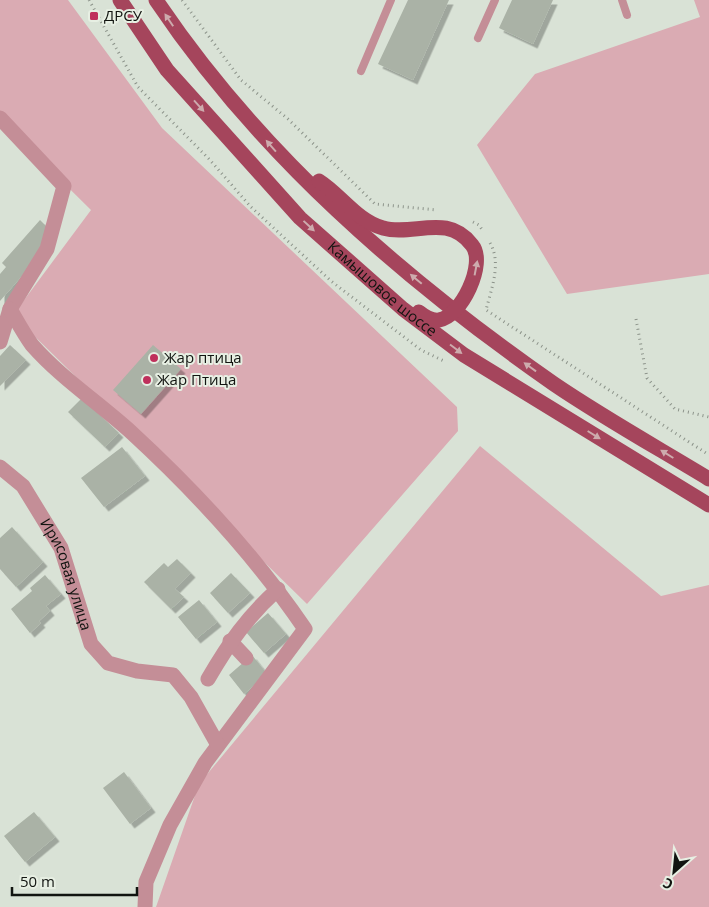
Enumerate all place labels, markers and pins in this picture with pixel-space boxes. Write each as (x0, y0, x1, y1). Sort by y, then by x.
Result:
place label: ДРСУ (104, 5, 143, 25)
marker: ДРСУ (88, 10, 100, 22)
place label: Жар птица (164, 347, 242, 367)
marker: Жар птица (148, 352, 160, 364)
place label: Жар Птица (157, 369, 236, 389)
marker: Жар Птица (141, 374, 153, 386)

